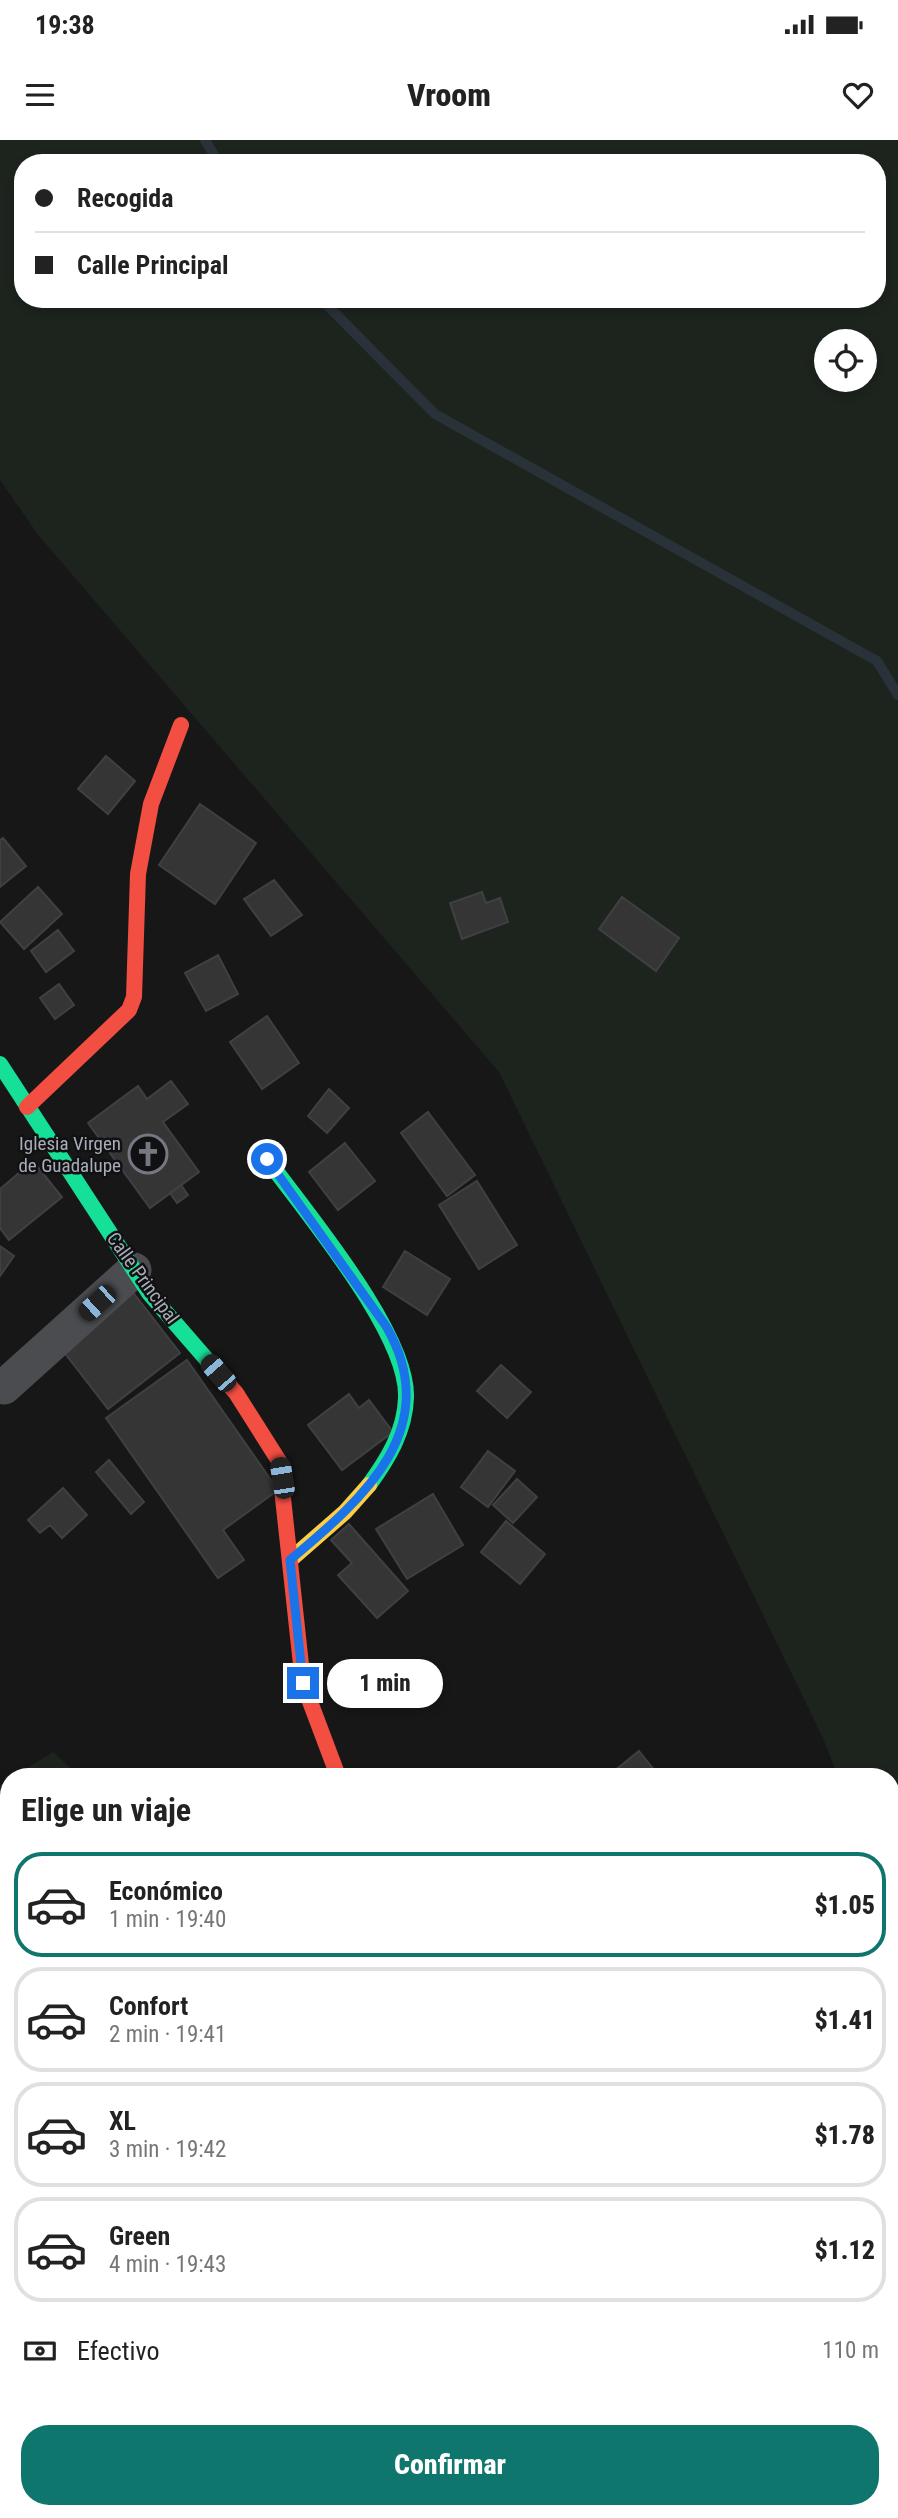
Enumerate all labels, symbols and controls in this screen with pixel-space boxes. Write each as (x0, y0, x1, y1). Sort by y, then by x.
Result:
text: 19:38 (35, 10, 95, 40)
icon: menu (21, 76, 59, 114)
text: Vroom (407, 76, 491, 114)
icon: heart (839, 76, 877, 114)
text: Recogida (77, 183, 174, 213)
text: Calle Principal (77, 250, 229, 280)
map controls (814, 329, 877, 392)
button: locate (814, 329, 877, 392)
place label: Iglesia Virgen de Guadalupe (18, 1132, 121, 1177)
church icon: Iglesia Virgen de Guadalupe (127, 1133, 169, 1175)
route start (251, 1143, 283, 1175)
street label: Calle Principal (102, 1228, 184, 1328)
car (75, 1281, 120, 1325)
car (197, 1350, 240, 1396)
car (269, 1456, 296, 1500)
callout: 1 min (328, 1658, 443, 1708)
route end (287, 1667, 319, 1699)
text: 1 min (359, 1670, 411, 1697)
text: Elige un viaje (21, 1791, 191, 1829)
icon: car (25, 1873, 88, 1936)
text: Económico (109, 1876, 223, 1906)
text: $1.05 (814, 1890, 875, 1920)
text: 1 min · 19:40 (109, 1906, 226, 1933)
icon: car (25, 1988, 88, 2051)
text: Confort (109, 1991, 188, 2021)
text: $1.41 (814, 2005, 875, 2035)
text: 2 min · 19:41 (109, 2021, 226, 2048)
icon: car (25, 2103, 88, 2166)
text: XL (109, 2106, 136, 2136)
text: $1.78 (814, 2120, 875, 2150)
text: 3 min · 19:42 (109, 2136, 226, 2163)
icon: car (25, 2218, 88, 2281)
text: Green (109, 2221, 170, 2251)
text: $1.12 (814, 2235, 875, 2265)
text: 4 min · 19:43 (109, 2251, 226, 2278)
icon: cash (21, 2332, 59, 2370)
text: Efectivo (77, 2336, 159, 2366)
text: 110 m (822, 2337, 879, 2364)
button: Confirmar (21, 2425, 879, 2505)

